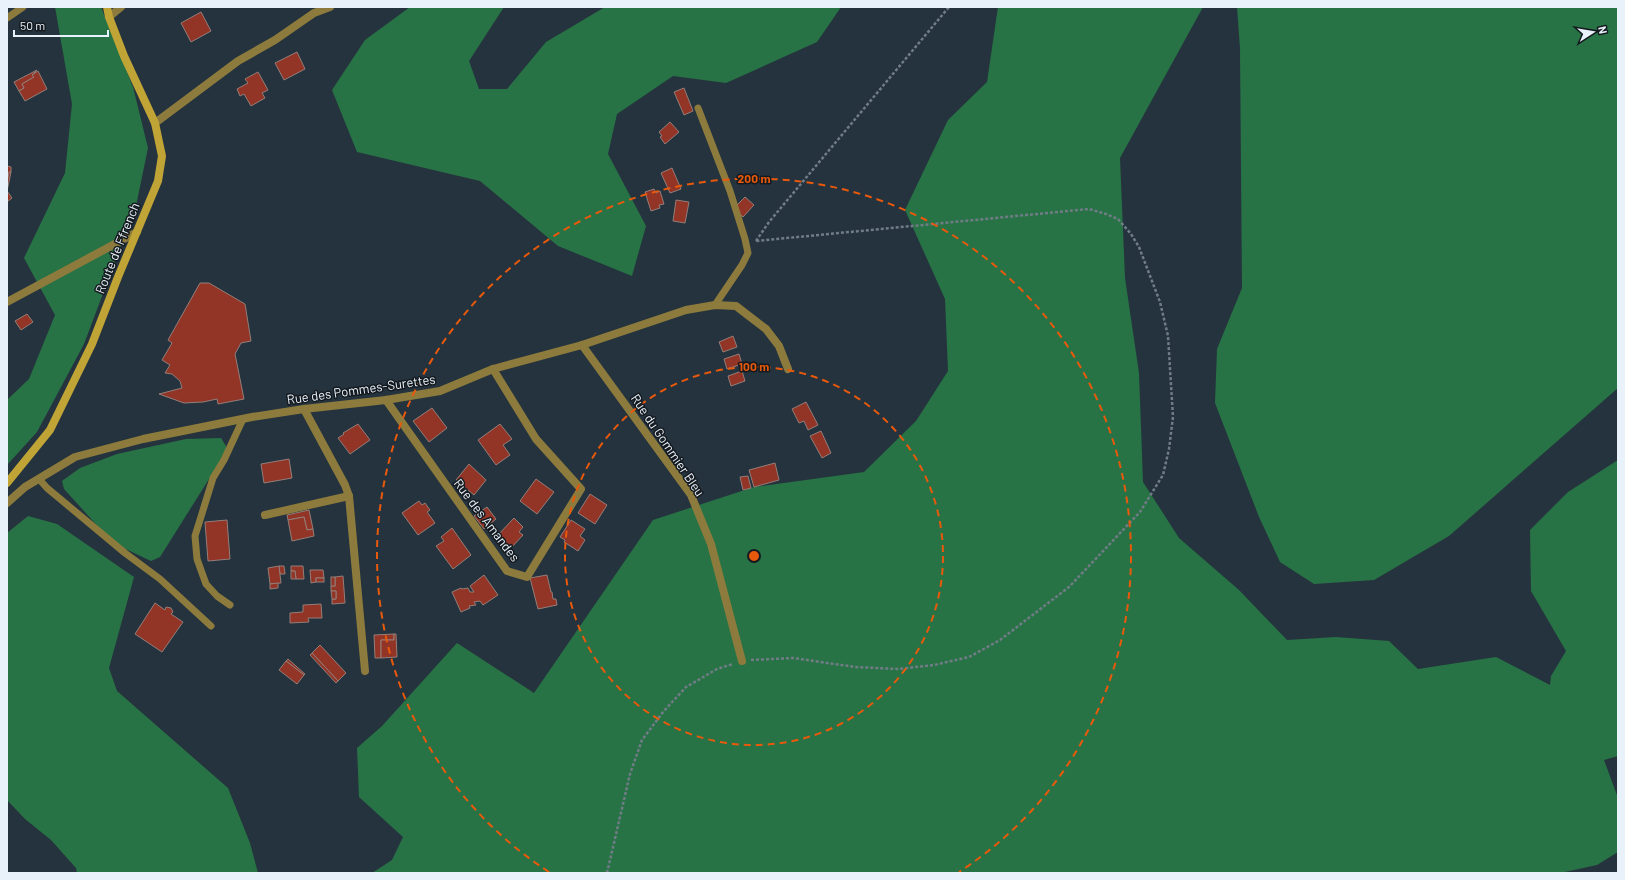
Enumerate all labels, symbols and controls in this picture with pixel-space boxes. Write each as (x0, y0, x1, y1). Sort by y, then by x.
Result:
scale bar (14, 12, 108, 38)
north arrow (1573, 12, 1613, 52)
text: 50 m (20, 18, 45, 32)
text: N (1596, 25, 1610, 35)
text: 200 m (738, 171, 770, 185)
street label: Route de Ffrench (91, 200, 143, 296)
text: 100 m (739, 359, 769, 373)
street label: Rue des Pommes-Surettes (286, 371, 436, 407)
street label: Rue du Gommier Bleu (628, 391, 708, 499)
street label: Rue des Amandes (451, 475, 523, 565)
centre of rings (747, 549, 761, 563)

